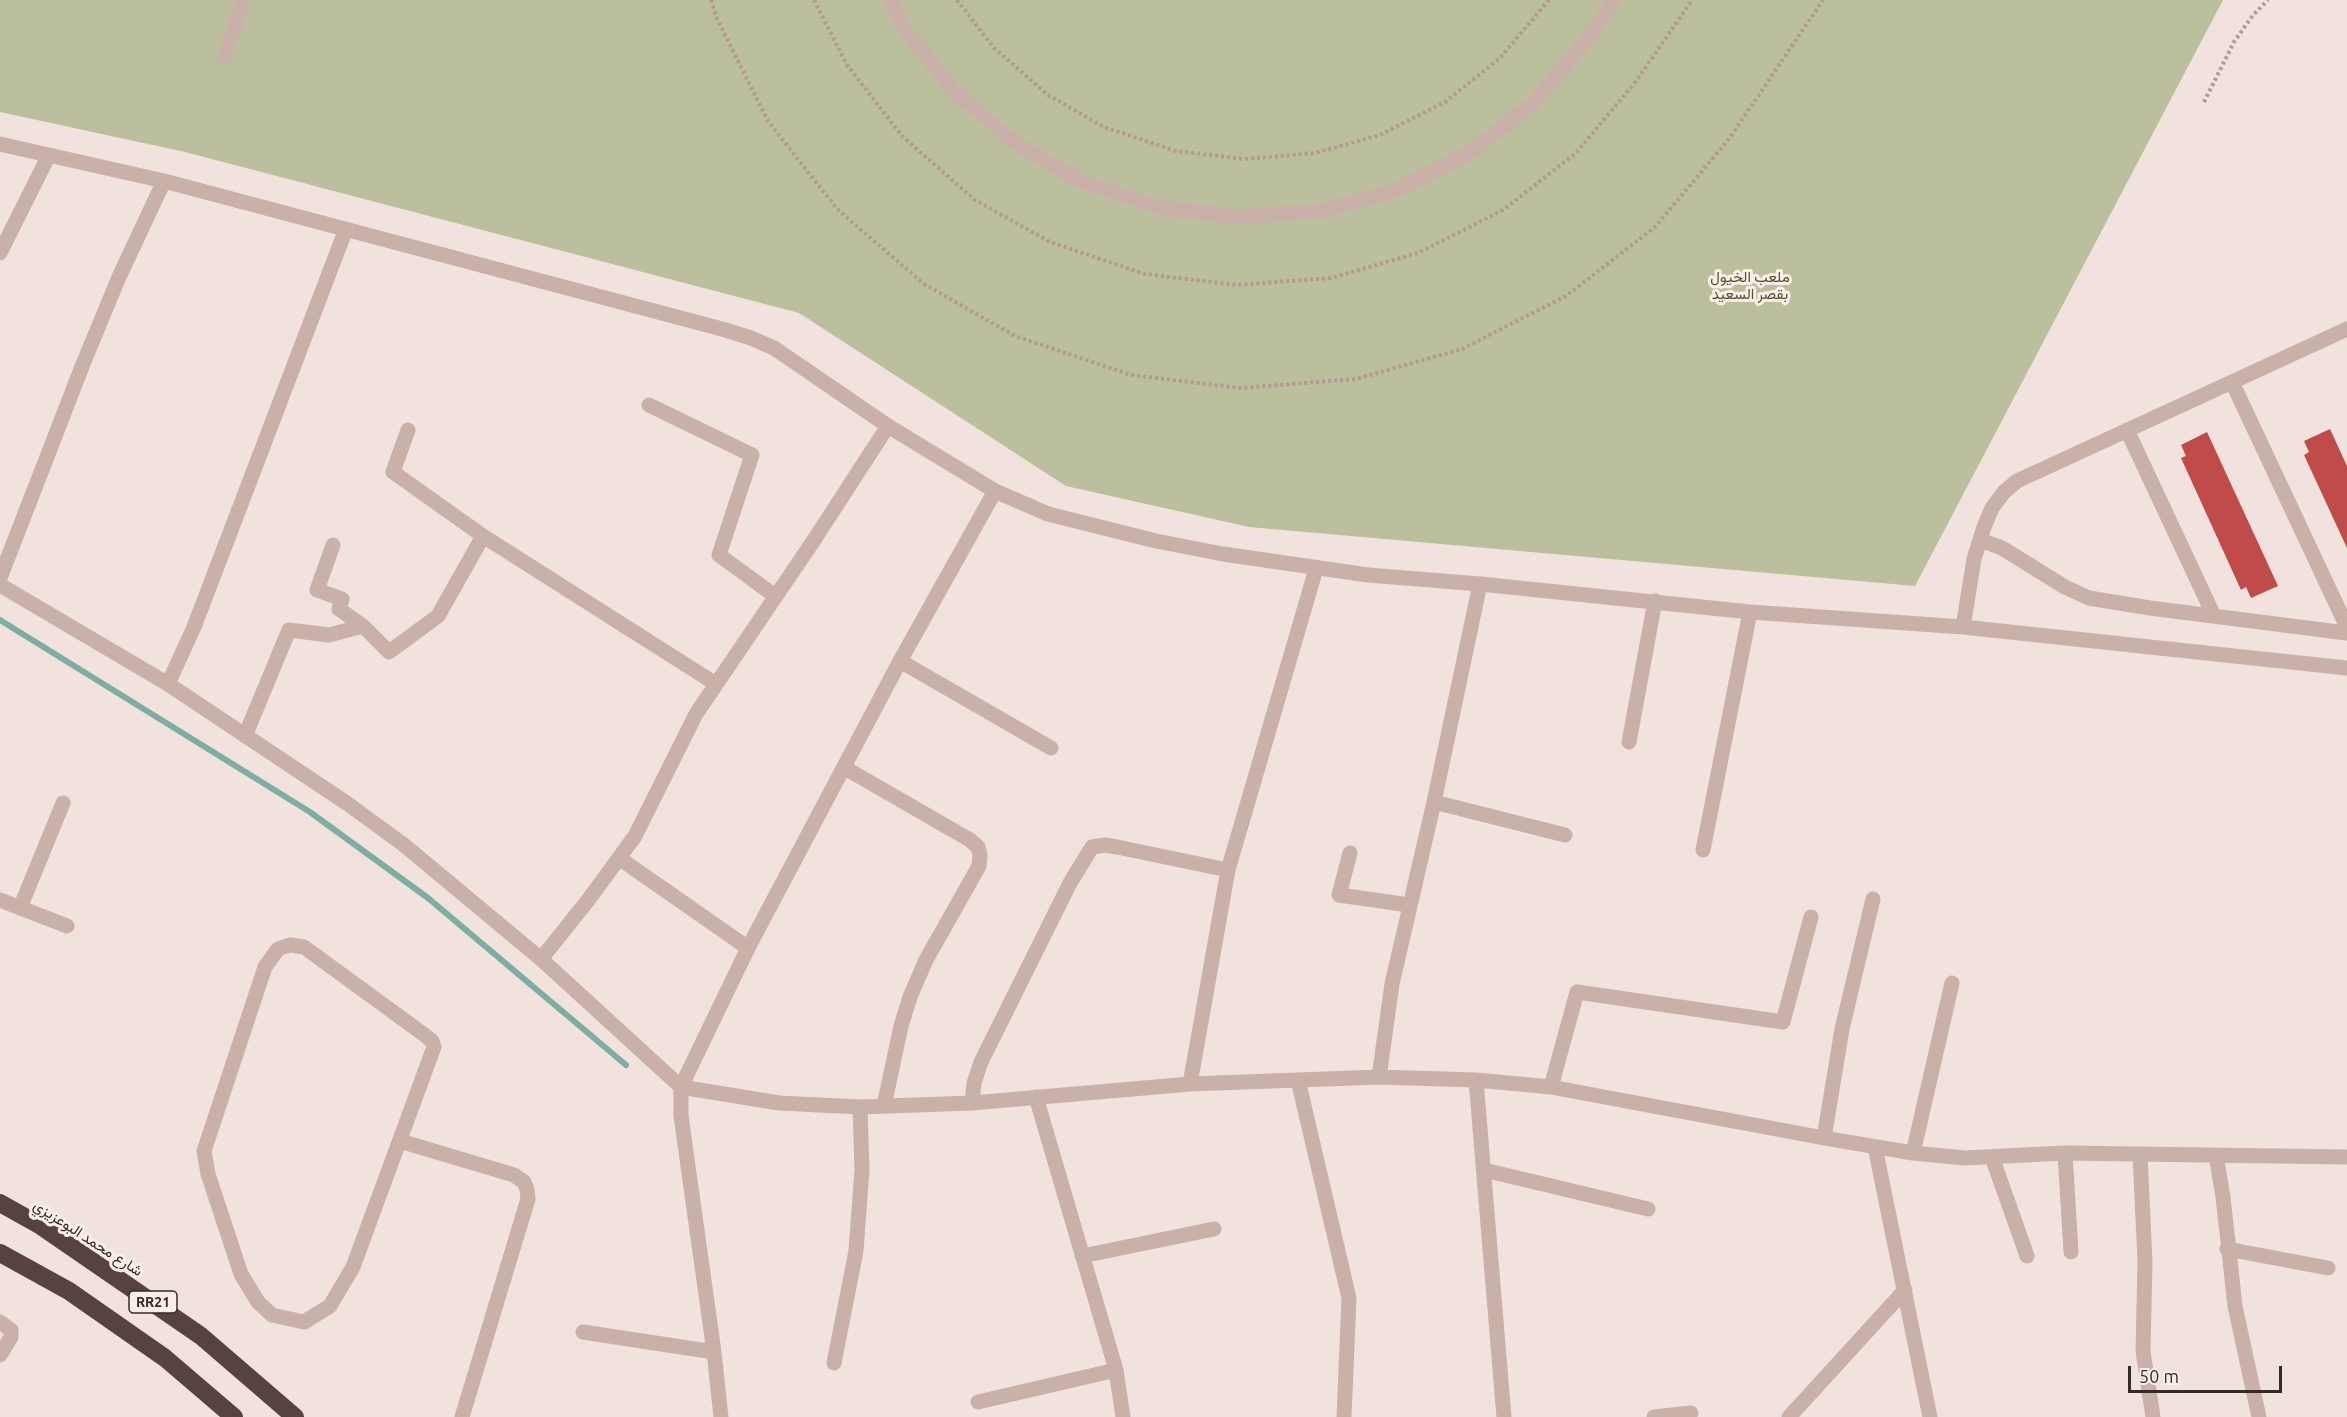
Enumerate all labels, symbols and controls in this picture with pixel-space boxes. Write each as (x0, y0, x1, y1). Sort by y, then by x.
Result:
park label: ملعب الخيول بقصر السعيد (1710, 268, 1790, 303)
street label: شارع محمد البوعزيزي (30, 1196, 146, 1280)
road number: RR21 (129, 1291, 177, 1313)
scale bar (2131, 1354, 2286, 1392)
text: 50 m (2139, 1366, 2179, 1386)

